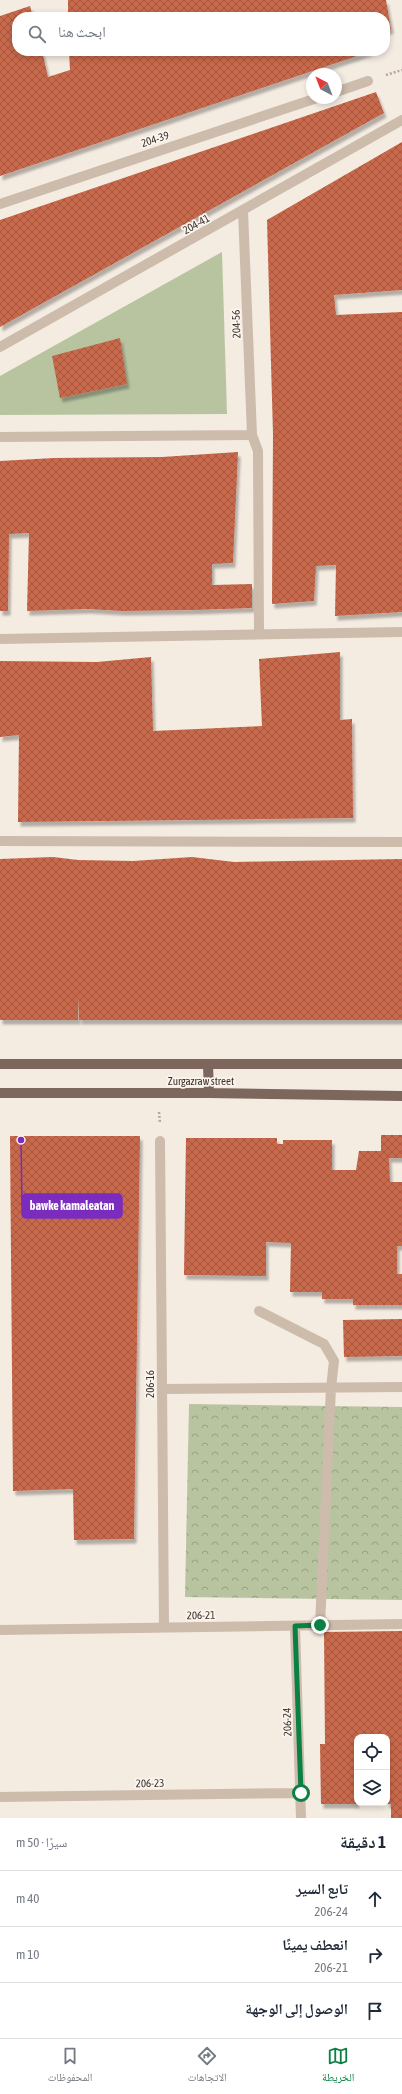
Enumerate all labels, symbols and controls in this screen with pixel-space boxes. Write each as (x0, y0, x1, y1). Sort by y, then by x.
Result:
search box (12, 12, 390, 56)
icon: search (26, 23, 48, 45)
text: ابحث هنا (58, 23, 106, 40)
north arrow (306, 68, 342, 104)
street label: 204-39 (140, 129, 170, 149)
street label: 204-41 (181, 212, 211, 236)
street label: 204-56 (230, 309, 242, 339)
street label: Zurgazraw street (168, 1075, 234, 1087)
callout: bawke kamaleatan (22, 1194, 122, 1218)
text: bawke kamaleatan (30, 1199, 114, 1213)
street label: 206-16 (144, 1370, 156, 1398)
street label: 206-21 (187, 1609, 215, 1621)
route end (311, 1616, 329, 1634)
street label: 206-24 (281, 1707, 293, 1737)
map controls (354, 1734, 390, 1806)
button: locate (354, 1734, 390, 1770)
button: layers (354, 1770, 390, 1806)
street label: 206-23 (136, 1777, 164, 1789)
route start (292, 1784, 310, 1802)
text: 1 دقيقة (340, 1832, 386, 1852)
text: سيرًا · 50 m (16, 1835, 67, 1850)
text: تابع السير (296, 1880, 348, 1897)
icon: ahead (364, 1888, 386, 1910)
text: 40 m (16, 1891, 39, 1906)
text: 206-24 (314, 1904, 348, 1919)
text: انعطف يمينًا (282, 1936, 348, 1953)
icon: right (364, 1944, 386, 1966)
text: 10 m (16, 1947, 39, 1962)
text: 206-21 (314, 1960, 348, 1975)
text: الوصول إلى الوجهة (245, 2000, 348, 2017)
icon: arrive (364, 2000, 386, 2022)
tab: المحفوظات (48, 2045, 92, 2088)
tab: الاتجاهات (188, 2045, 227, 2088)
tab: الخريطة (322, 2045, 354, 2088)

